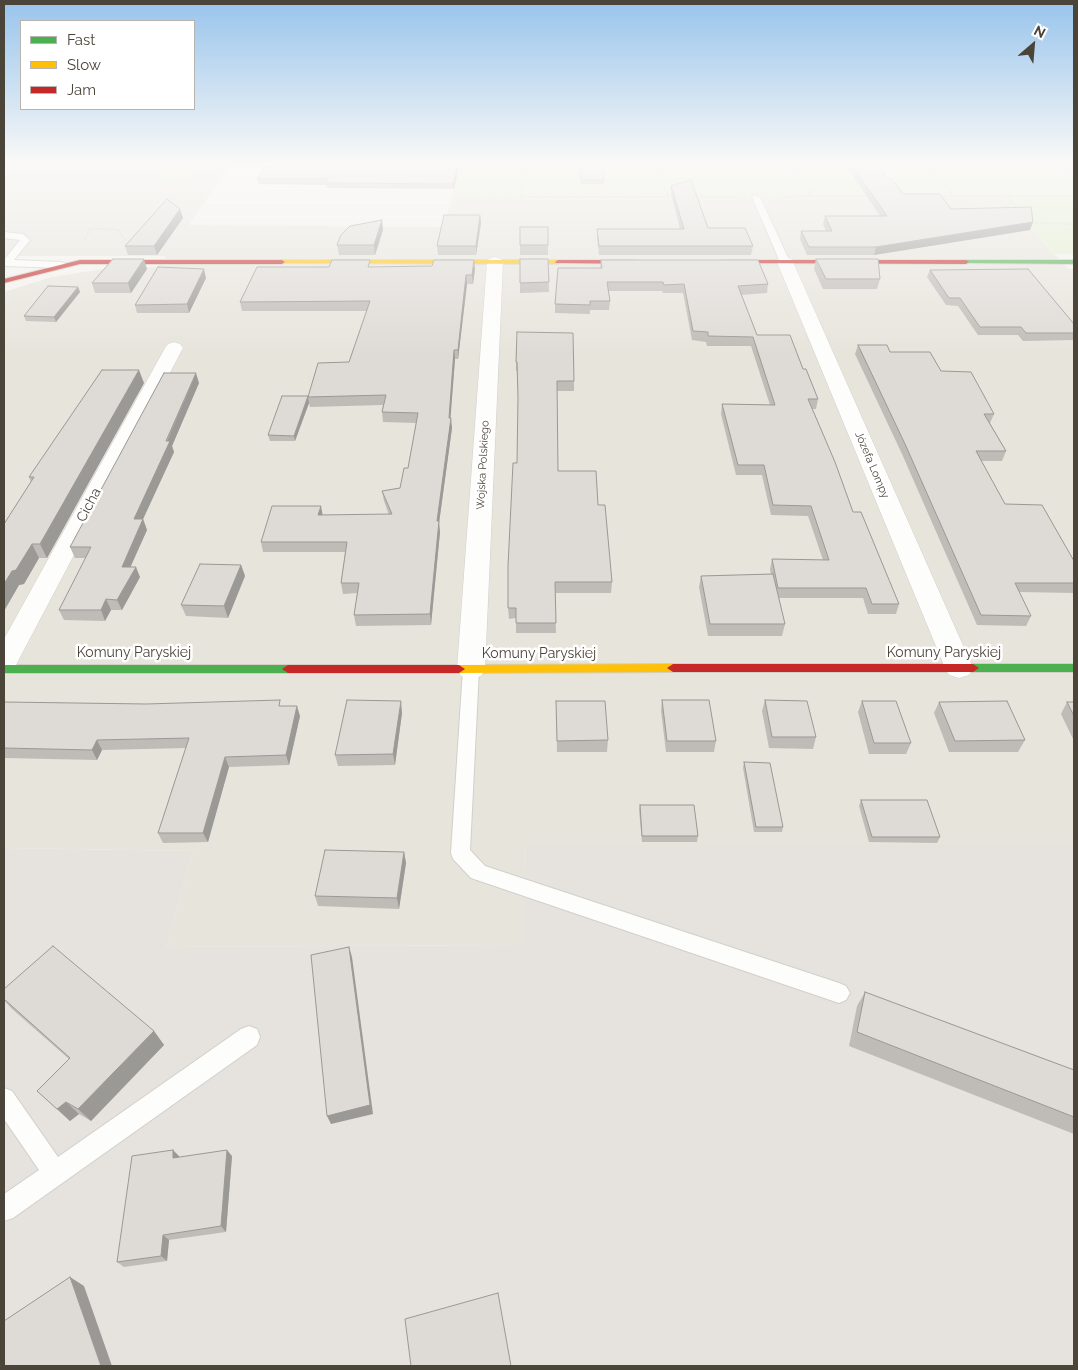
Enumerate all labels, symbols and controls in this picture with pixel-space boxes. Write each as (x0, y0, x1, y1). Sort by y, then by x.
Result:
legend (20, 20, 195, 110)
north arrow (1008, 20, 1058, 70)
text: N (1031, 22, 1048, 41)
text: Fast (67, 31, 95, 49)
text: Slow (67, 56, 101, 74)
text: Jam (67, 81, 96, 99)
street label: Wojska Polskiego (474, 420, 492, 510)
street label: Józefa Lompy (852, 430, 892, 500)
street label: Cicha (73, 485, 105, 525)
street label: Komuny Paryskiej (77, 645, 191, 661)
street label: Komuny Paryskiej (887, 645, 1001, 661)
street label: Komuny Paryskiej (482, 646, 596, 662)

